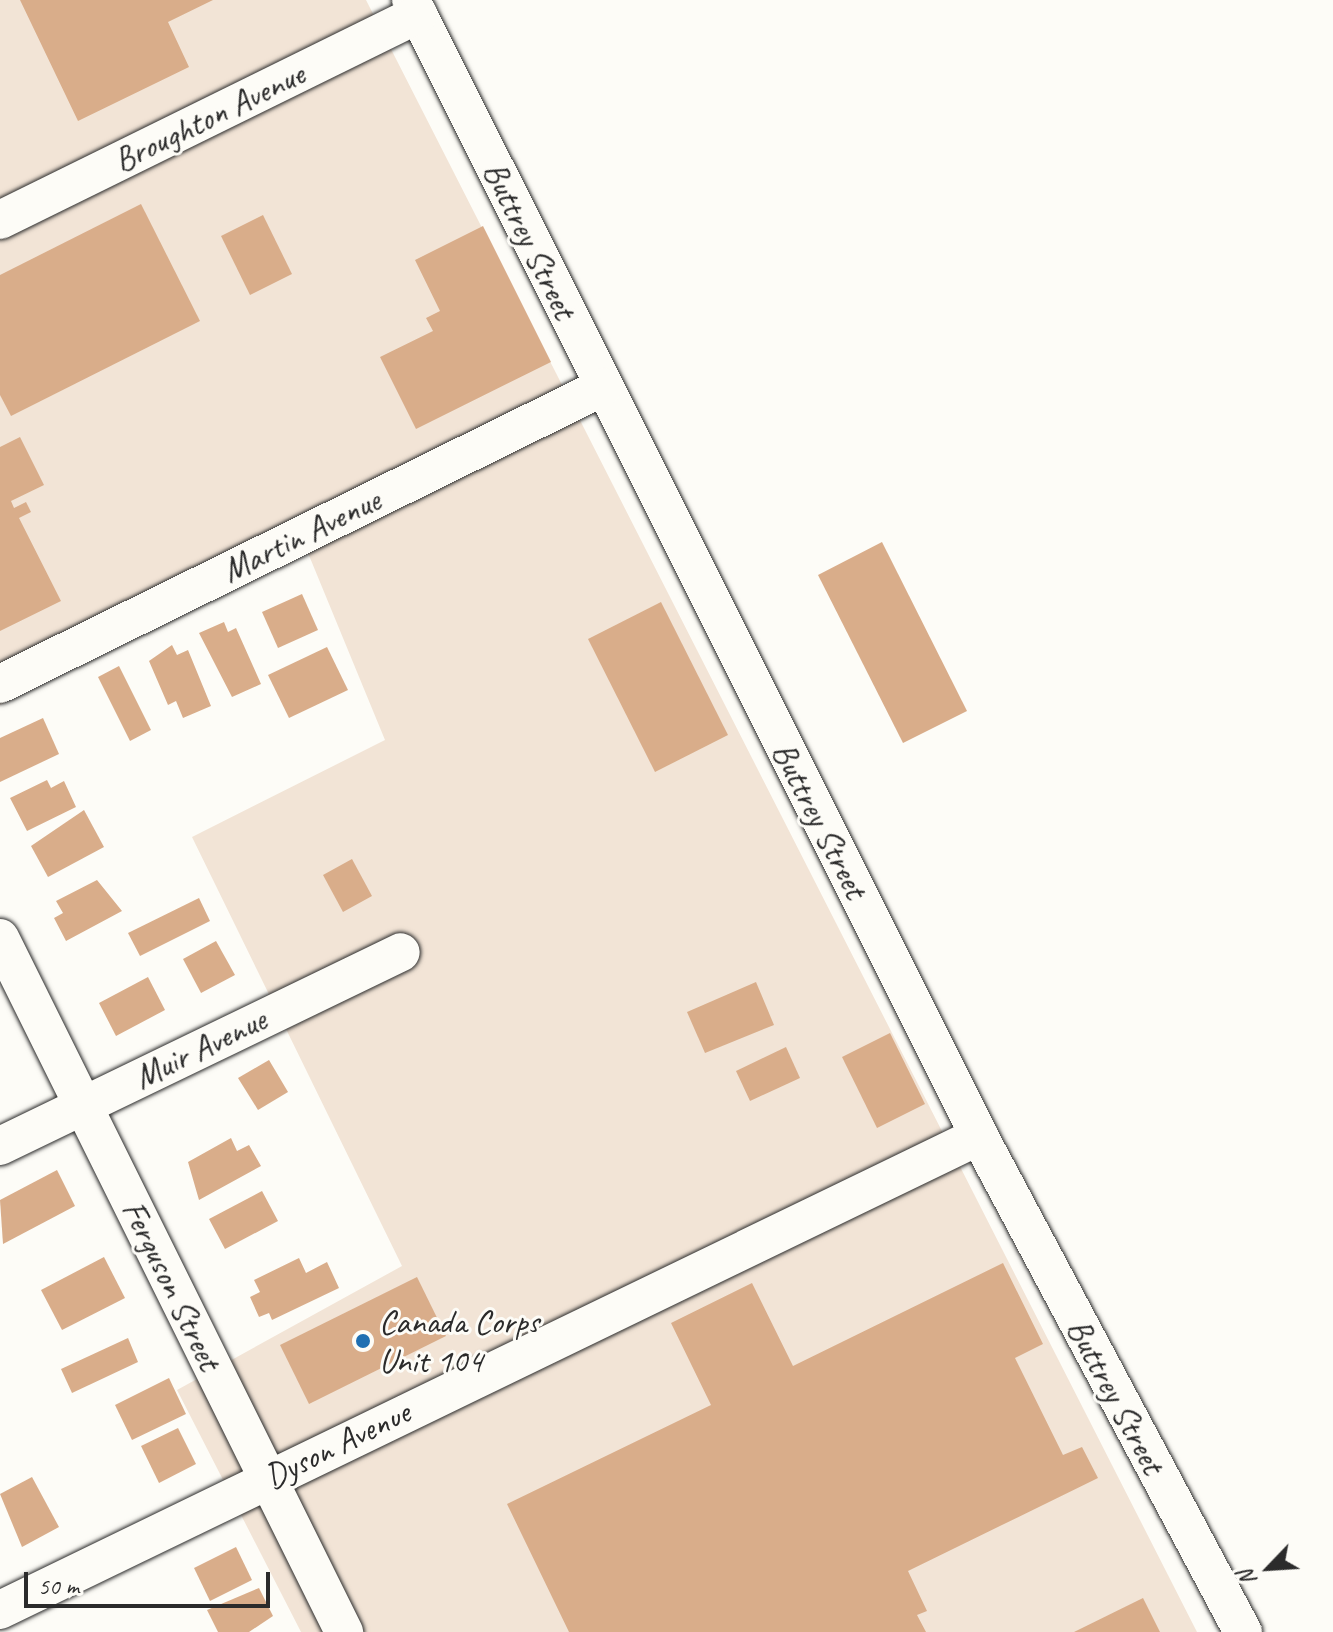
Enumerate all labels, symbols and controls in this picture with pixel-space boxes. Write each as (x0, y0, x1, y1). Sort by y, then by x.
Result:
street label: Broughton Avenue (107, 53, 311, 181)
street label: Buttrey Street (474, 155, 586, 325)
street label: Martin Avenue (215, 479, 387, 591)
street label: Buttrey Street (763, 735, 877, 905)
street label: Muir Avenue (127, 999, 273, 1097)
street label: Ferguson Street (113, 1193, 231, 1377)
place label: Canada Corps Unit 104 (379, 1301, 539, 1380)
street label: Buttrey Street (1058, 1311, 1174, 1481)
marker: Canada Corps Unit 104 (354, 1332, 372, 1350)
street label: Dyson Avenue (258, 1391, 416, 1497)
north arrow (1229, 1528, 1309, 1608)
scale bar (28, 1556, 274, 1606)
text: N (1232, 1566, 1263, 1590)
text: 50 m (38, 1571, 79, 1601)

